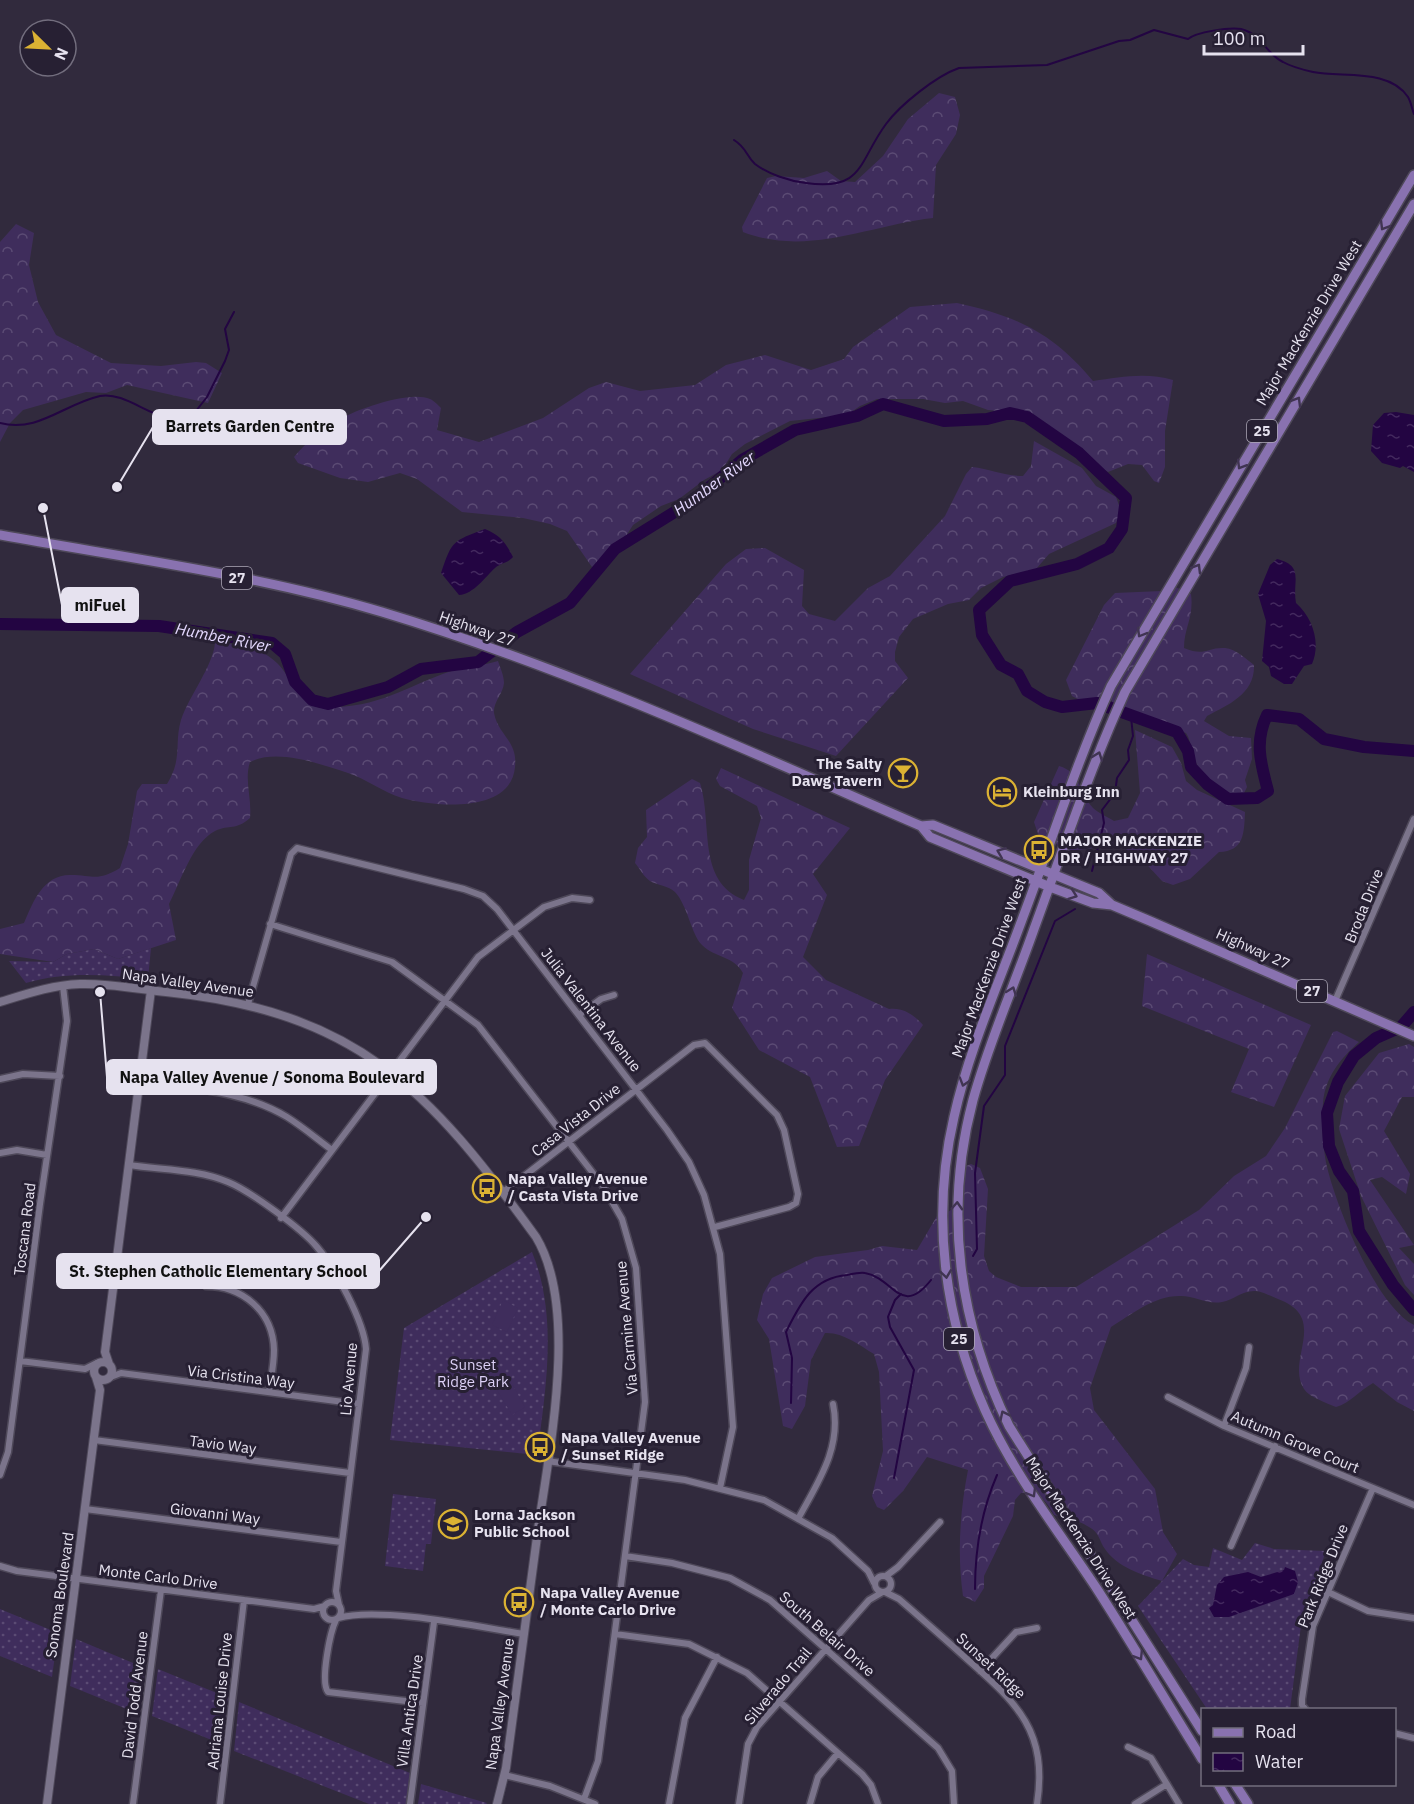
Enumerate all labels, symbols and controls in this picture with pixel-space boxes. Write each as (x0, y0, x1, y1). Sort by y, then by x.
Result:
north arrow (18, 18, 78, 78)
scale bar (1204, 18, 1303, 56)
text: 100 m (1213, 27, 1265, 50)
text: N (50, 45, 73, 63)
one-way arrow (1380, 220, 1392, 230)
street label: Major MacKenzie Drive West (1252, 237, 1366, 409)
one-way arrow (1289, 397, 1301, 407)
callout: Barrets Garden Centre (153, 410, 346, 444)
text: Barrets Garden Centre (165, 416, 335, 436)
road number: 25 (1247, 420, 1277, 442)
water label: Humber River (669, 446, 760, 519)
one-way arrow (1237, 459, 1249, 469)
one-way arrow (1189, 564, 1201, 574)
road number: 27 (222, 567, 252, 589)
callout: miFuel (62, 588, 138, 622)
text: miFuel (74, 595, 126, 615)
street label: Highway 27 (437, 607, 518, 650)
water label: Humber River (174, 618, 273, 656)
one-way arrow (1137, 627, 1149, 637)
one-way arrow (1091, 751, 1104, 762)
place label: The Salty Dawg Tavern (791, 754, 882, 790)
bar icon: The Salty Dawg Tavern (887, 757, 919, 789)
hotel icon: Kleinburg Inn (986, 776, 1018, 808)
place label: Kleinburg Inn (1023, 782, 1120, 801)
place label: MAJOR MACKENZIE DR / HIGHWAY 27 (1060, 831, 1202, 867)
bus stop icon: MAJOR MACKENZIE DR / HIGHWAY 27 (1023, 834, 1055, 866)
one-way arrow (996, 847, 1007, 859)
street label: Broda Drive (1340, 866, 1387, 946)
street label: Major MacKenzie Drive West (947, 875, 1030, 1060)
one-way arrow (1068, 888, 1078, 901)
street label: Highway 27 (1213, 924, 1293, 973)
street label: Julia Valentina Avenue (537, 944, 646, 1076)
street label: Napa Valley Avenue (121, 964, 255, 1001)
road number: 27 (1297, 980, 1327, 1002)
one-way arrow (1004, 986, 1017, 996)
callout: Napa Valley Avenue / Sonoma Boulevard (107, 1060, 436, 1094)
text: Napa Valley Avenue / Sonoma Boulevard (119, 1067, 425, 1087)
one-way arrow (959, 1076, 971, 1087)
street label: Casa Vista Drive (527, 1079, 624, 1160)
place label: Napa Valley Avenue / Casta Vista Drive (508, 1169, 648, 1205)
bus stop icon: Napa Valley Avenue / Casta Vista Drive (471, 1172, 503, 1204)
street label: Toscana Road (9, 1181, 40, 1276)
one-way arrow (951, 1202, 964, 1211)
callout: St. Stephen Catholic Elementary School (57, 1254, 379, 1288)
street label: Via Carmine Avenue (611, 1260, 642, 1396)
text: St. Stephen Catholic Elementary School (69, 1261, 367, 1281)
one-way arrow (939, 1270, 951, 1279)
road number: 25 (944, 1328, 974, 1350)
street label: Lio Avenue (336, 1342, 361, 1416)
park label: Sunset Ridge Park (437, 1355, 509, 1391)
street label: Via Cristina Way (186, 1360, 296, 1393)
street label: Autumn Grove Court (1228, 1406, 1362, 1477)
one-way arrow (1000, 1411, 1011, 1421)
place label: Napa Valley Avenue / Sunset Ridge (561, 1428, 701, 1464)
street label: Tavio Way (189, 1431, 258, 1458)
bus stop icon: Napa Valley Avenue / Sunset Ridge (524, 1431, 556, 1463)
street label: Major MacKenzie Drive West (1022, 1453, 1141, 1622)
one-way arrow (1024, 1487, 1036, 1497)
street label: Giovanni Way (169, 1499, 262, 1529)
place label: Lorna Jackson Public School (474, 1505, 575, 1541)
school or university icon: Lorna Jackson Public School (437, 1508, 469, 1540)
street label: Park Ridge Drive (1293, 1521, 1352, 1631)
street label: Sonoma Boulevard (41, 1531, 78, 1659)
street label: Monte Carlo Drive (97, 1560, 219, 1593)
place label: Napa Valley Avenue / Monte Carlo Drive (540, 1583, 680, 1619)
bus stop icon: Napa Valley Avenue / Monte Carlo Drive (503, 1586, 535, 1618)
street label: South Belair Drive (776, 1587, 879, 1680)
street label: Sunset Ridge (953, 1629, 1030, 1703)
street label: David Todd Avenue (117, 1630, 152, 1760)
street label: Adriana Louise Drive (203, 1632, 236, 1770)
street label: Napa Valley Avenue (481, 1637, 518, 1771)
street label: Silverado Trail (740, 1643, 815, 1728)
one-way arrow (1131, 1649, 1142, 1660)
street label: Villa Antica Drive (392, 1653, 427, 1768)
legend (1201, 1708, 1396, 1786)
text: Road (1255, 1720, 1296, 1743)
text: Water (1255, 1750, 1304, 1773)

